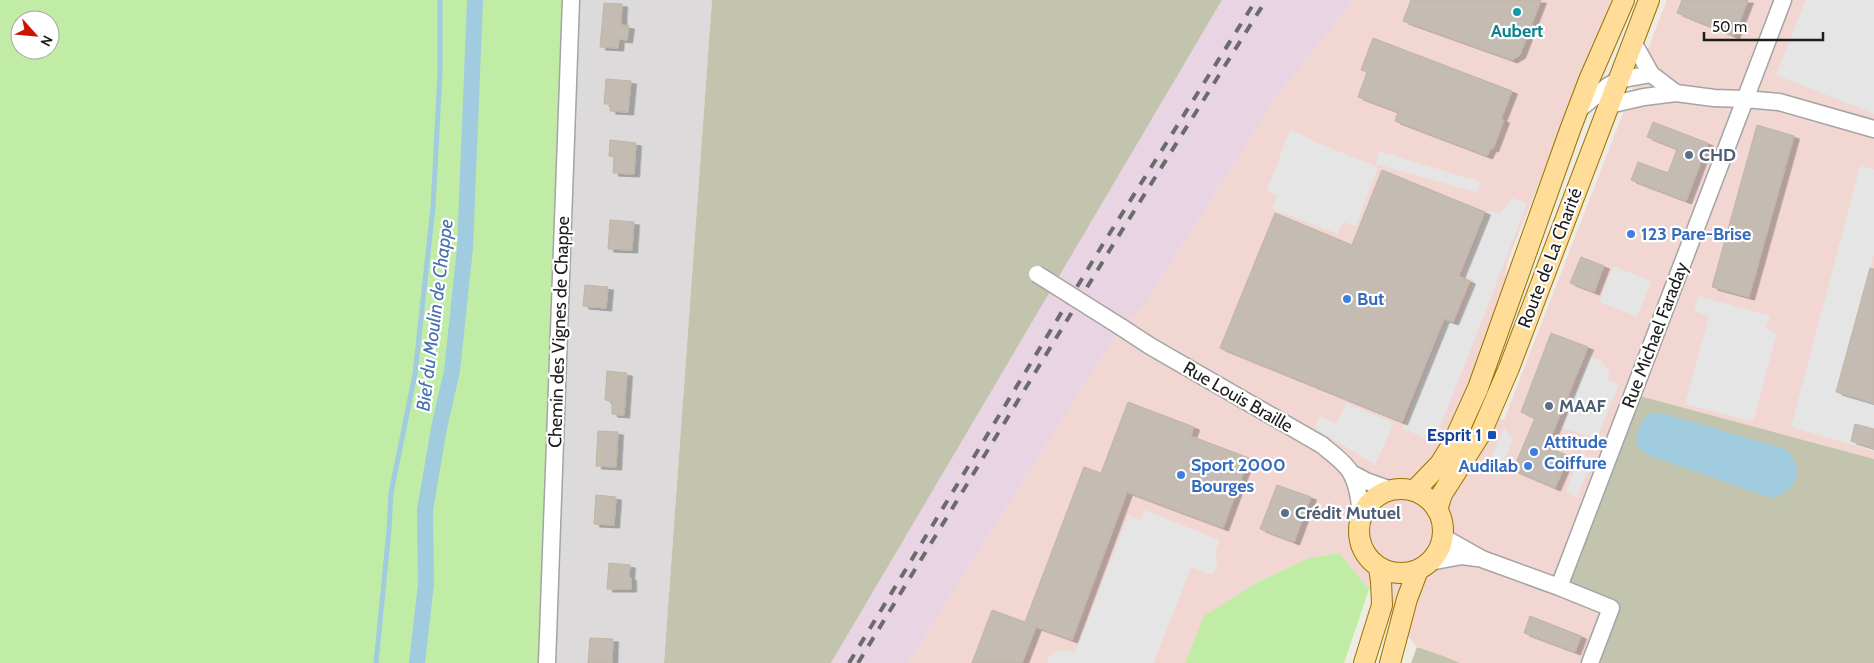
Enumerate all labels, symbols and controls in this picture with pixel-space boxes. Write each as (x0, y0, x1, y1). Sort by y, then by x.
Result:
marker: Aubert (1511, 6, 1523, 18)
north arrow (10, 10, 60, 60)
scale bar (1704, 10, 1823, 42)
text: 50 m (1712, 18, 1747, 36)
place label: Aubert (1491, 20, 1543, 42)
text: N (36, 32, 57, 49)
place label: CHD (1699, 144, 1736, 166)
marker: CHD (1683, 149, 1695, 161)
street label: Route de La Charité (1513, 185, 1587, 331)
street label: Chemin des Vignes de Chappe (544, 216, 574, 448)
water label: Bief du Moulin de Chappe (411, 218, 458, 412)
place label: 123 Pare-Brise (1641, 223, 1751, 245)
marker: 123 Pare-Brise (1625, 228, 1637, 240)
street label: Rue Michael Faraday (1617, 259, 1693, 411)
place label: But (1357, 288, 1384, 310)
marker: But (1341, 293, 1353, 305)
street label: Rue Louis Braille (1179, 357, 1297, 437)
place label: MAAF (1559, 395, 1606, 417)
marker: MAAF (1543, 400, 1555, 412)
place label: Esprit 1 (1427, 424, 1482, 446)
marker: Esprit 1 (1486, 429, 1498, 441)
place label: Attitude Coiffure (1544, 431, 1607, 474)
marker: Attitude Coiffure (1528, 446, 1540, 458)
place label: Sport 2000 Bourges (1191, 454, 1286, 497)
place label: Audilab (1459, 455, 1518, 477)
marker: Audilab (1522, 460, 1534, 472)
marker: Sport 2000 Bourges (1175, 469, 1187, 481)
place label: Crédit Mutuel (1295, 502, 1401, 524)
marker: Crédit Mutuel (1279, 507, 1291, 519)

